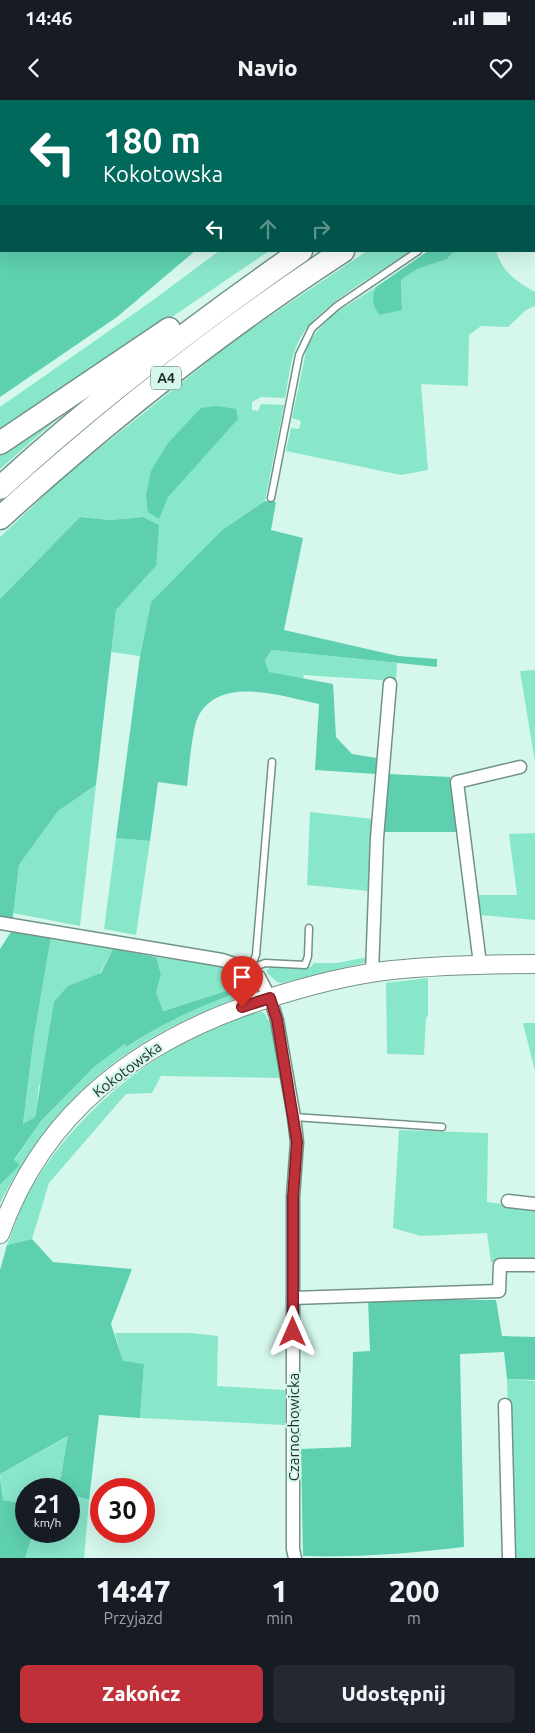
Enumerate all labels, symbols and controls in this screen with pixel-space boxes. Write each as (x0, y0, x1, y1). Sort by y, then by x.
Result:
text: 14:46 (25, 7, 73, 29)
icon: back (20, 54, 48, 82)
icon: heart (487, 54, 515, 82)
text: Navio (237, 55, 298, 80)
icon: left (20, 120, 85, 185)
text: 180 m (103, 120, 201, 160)
text: Kokotowska (103, 161, 223, 186)
icon: left (201, 215, 229, 243)
icon: ahead (254, 215, 282, 243)
icon: right (307, 215, 335, 243)
road number: A4 (151, 366, 181, 390)
pin (221, 956, 263, 1007)
icon: arrive (228, 963, 256, 991)
street label: Kokotowska (89, 1038, 165, 1100)
position arrow (266, 1305, 318, 1357)
street label: Czarnochowicka (285, 1373, 302, 1481)
speed limit sign: 30 (90, 1478, 155, 1543)
text: 21 (33, 1490, 62, 1518)
text: km/h (34, 1516, 61, 1529)
text: 14:47 (96, 1574, 171, 1608)
text: 1 (271, 1574, 288, 1608)
text: 200 (389, 1574, 439, 1608)
text: Przyjazd (103, 1609, 163, 1627)
text: min (266, 1609, 293, 1627)
text: m (407, 1609, 421, 1627)
button: Zakończ (20, 1665, 263, 1723)
button: Udostępnij (273, 1665, 515, 1723)

